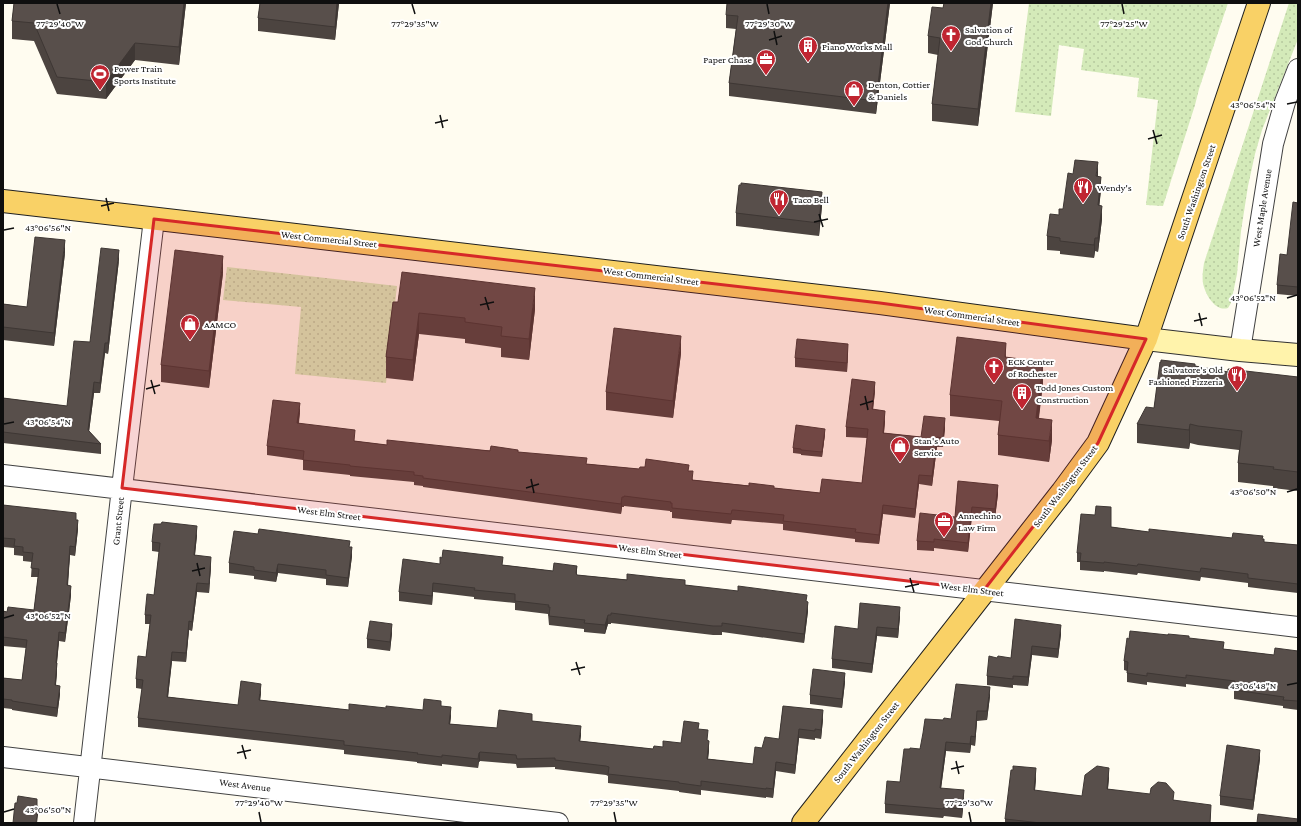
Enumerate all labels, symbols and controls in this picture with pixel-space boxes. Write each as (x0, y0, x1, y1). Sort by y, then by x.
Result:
text: 77°29'40"W (36, 18, 85, 29)
text: 77°29'35"W (391, 18, 439, 29)
text: 77°29'30"W (745, 18, 794, 29)
text: 77°29'25"W (1100, 18, 1149, 29)
church icon: Salvation of God Church (940, 24, 962, 52)
place label: Salvation of God Church (965, 24, 1013, 47)
building icon: Piano Works Mall (797, 35, 819, 63)
place label: Piano Works Mall (822, 41, 893, 52)
office icon: Paper Chase (755, 48, 777, 76)
place label: Paper Chase (703, 54, 753, 65)
sports icon: Power Train Sports Institute (89, 63, 111, 91)
place label: Power Train Sports Institute (114, 63, 177, 86)
shop icon: Denton, Cottier & Daniels (843, 79, 865, 107)
place label: Denton, Cottier & Daniels (868, 79, 931, 102)
text: 43°06'54"N (1230, 99, 1276, 110)
street label: South Washington Street (1175, 142, 1218, 241)
street label: West Maple Avenue (1250, 168, 1274, 248)
restaurant icon: Wendy's (1072, 176, 1094, 204)
place label: Wendy's (1097, 182, 1132, 193)
restaurant icon: Taco Bell (768, 188, 790, 216)
place label: Taco Bell (793, 194, 829, 205)
text: 43°06'56"N (25, 222, 72, 233)
street label: West Commercial Street (281, 229, 378, 250)
street label: West Commercial Street (603, 265, 700, 287)
text: 43°06'52"N (1230, 292, 1276, 303)
street label: West Commercial Street (924, 304, 1021, 328)
shop icon: AAMCO (179, 313, 201, 341)
place label: AAMCO (204, 319, 237, 330)
church icon: ECK Center of Rochester (983, 356, 1005, 384)
place label: ECK Center of Rochester (1008, 356, 1058, 379)
place label: Salvatore's Old Fashioned Pizzeria (1149, 364, 1224, 387)
restaurant icon: Salvatore's Old Fashioned Pizzeria (1226, 364, 1248, 392)
building icon: Todd Jones Custom Construction (1011, 382, 1033, 410)
place label: Todd Jones Custom Construction (1036, 382, 1113, 405)
text: 43°06'54"N (25, 416, 71, 427)
shop icon: Stan's Auto Service (889, 435, 911, 463)
place label: Stan's Auto Service (914, 435, 959, 458)
street label: South Washington Street (1031, 442, 1100, 529)
text: 43°06'50"N (1230, 486, 1277, 497)
street label: Grant Street (110, 496, 126, 546)
street label: West Elm Street (297, 504, 362, 522)
office icon: Annechino Law Firm (933, 510, 955, 538)
place label: Annechino Law Firm (958, 510, 1001, 533)
street label: West Elm Street (618, 542, 683, 560)
street label: West Elm Street (940, 580, 1005, 598)
text: 43°06'52"N (25, 610, 71, 621)
text: 43°06'48"N (1230, 680, 1277, 691)
street label: South Washington Street (831, 699, 901, 785)
street label: West Avenue (219, 776, 272, 794)
text: 77°29'40"W (235, 797, 284, 808)
text: 77°29'35"W (590, 797, 638, 808)
text: 77°29'30"W (945, 797, 994, 808)
text: 43°06'50"N (25, 804, 72, 815)

